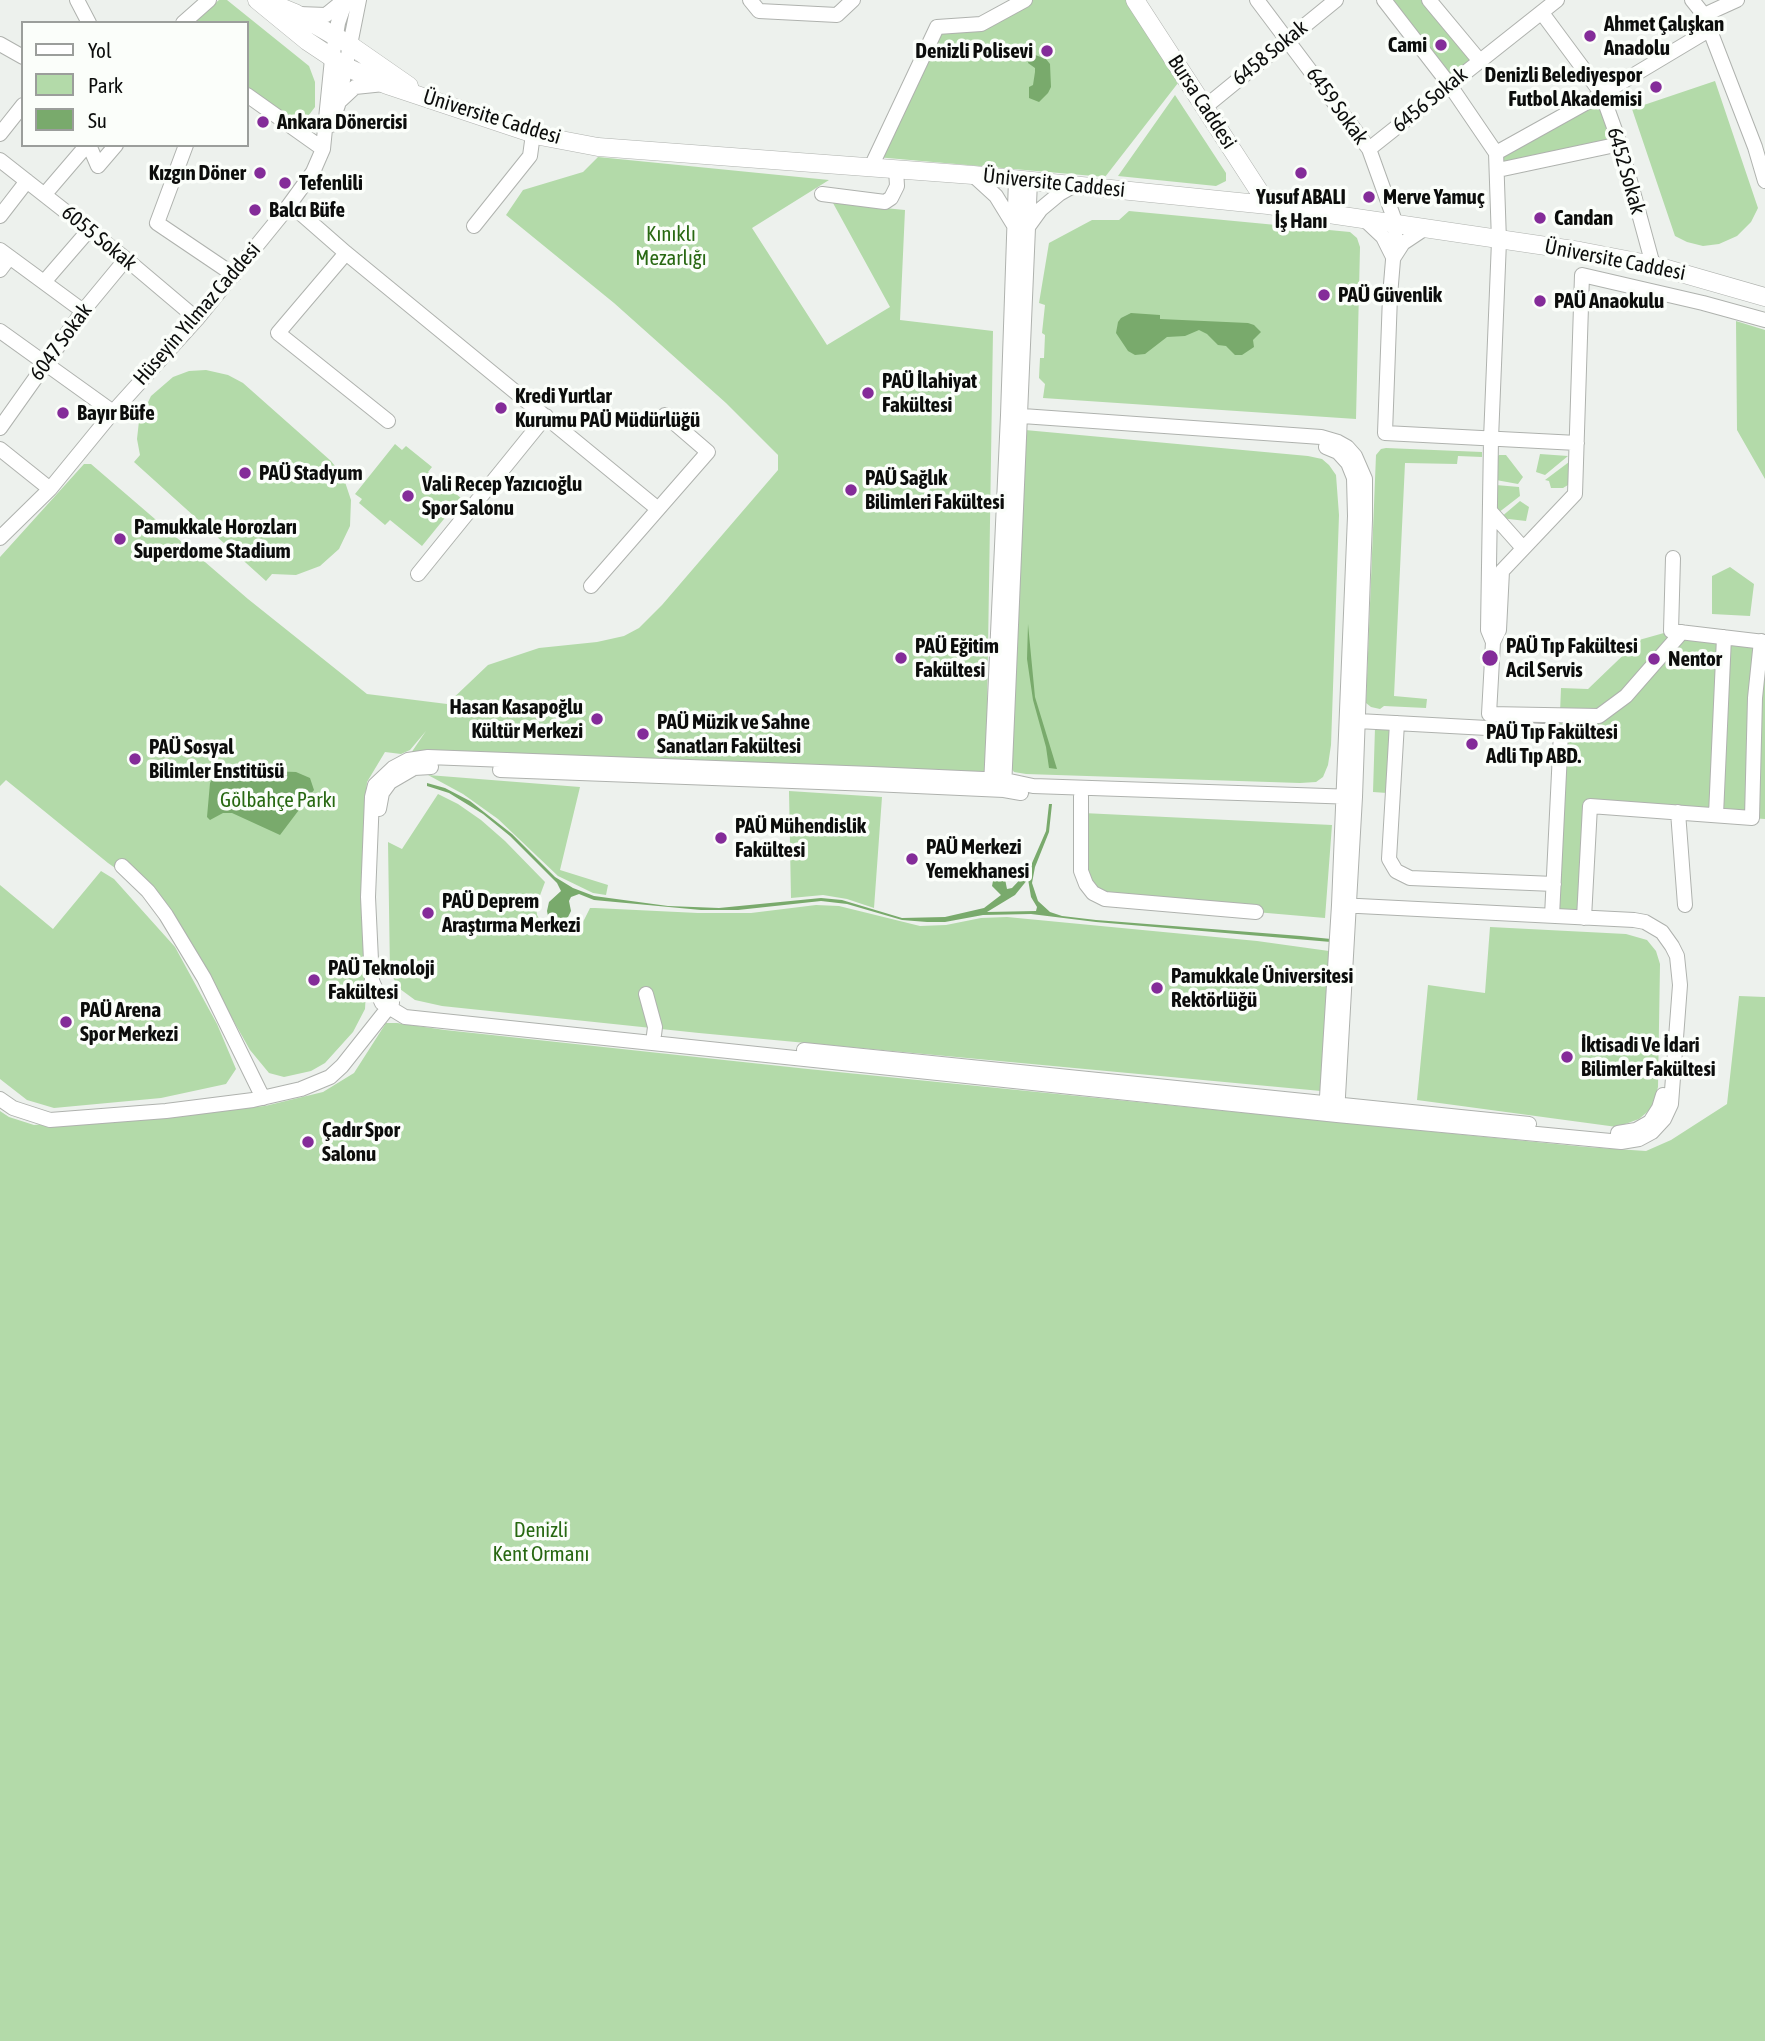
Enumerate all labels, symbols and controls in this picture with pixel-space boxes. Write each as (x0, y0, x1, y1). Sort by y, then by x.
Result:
place label: Ahmet Çalışkan Anadolu (1604, 11, 1724, 61)
street label: 6458 Sokak (1227, 15, 1313, 91)
legend (21, 21, 248, 147)
marker: Ahmet Çalışkan Anadolu (1582, 28, 1598, 44)
place label: Cami (1388, 32, 1427, 58)
marker: Cami (1433, 37, 1449, 53)
text: Yol (88, 38, 112, 62)
place label: Denizli Polisevi (915, 38, 1033, 64)
marker: Denizli Polisevi (1039, 43, 1055, 59)
street label: Bursa Caddesi (1162, 50, 1242, 154)
street label: 6459 Sokak (1301, 62, 1373, 150)
street label: 6456 Sokak (1387, 62, 1473, 138)
place label: Denizli Belediyespor Futbol Akademisi (1484, 62, 1642, 112)
text: Park (88, 73, 123, 97)
marker: Denizli Belediyespor Futbol Akademisi (1648, 79, 1664, 95)
street label: Üniversite Caddesi (420, 84, 564, 150)
text: Su (88, 108, 107, 132)
place label: Ankara Dönercisi (277, 109, 407, 135)
marker: Ankara Dönercisi (255, 114, 271, 130)
street label: 6452 Sokak (1602, 125, 1650, 217)
place label: Kızgın Döner (149, 160, 246, 186)
street label: Üniversite Caddesi (982, 163, 1126, 203)
marker: Kızgın Döner (252, 165, 268, 181)
marker: Yusuf ABALI İş Hanı (1293, 165, 1309, 181)
place label: Tefenlili (299, 170, 363, 196)
marker: Tefenlili (277, 175, 293, 191)
place label: Yusuf ABALI İş Hanı (1256, 184, 1346, 234)
place label: Merve Yamuç (1383, 184, 1485, 210)
marker: Merve Yamuç (1361, 189, 1377, 205)
place label: Balcı Büfe (269, 197, 345, 223)
street label: 6055 Sokak (56, 200, 142, 276)
marker: Balcı Büfe (247, 202, 263, 218)
place label: Candan (1554, 205, 1613, 231)
marker: Candan (1532, 210, 1548, 226)
park label: Kınıklı Mezarlığı (635, 221, 707, 271)
street label: Üniversite Caddesi (1542, 234, 1688, 286)
street label: Hüseyin Yılmaz Caddesi (128, 237, 266, 391)
place label: PAÜ Güvenlik (1338, 282, 1442, 308)
marker: PAÜ Güvenlik (1316, 287, 1332, 303)
place label: PAÜ Anaokulu (1554, 288, 1664, 314)
marker: PAÜ Anaokulu (1532, 293, 1548, 309)
street label: 6047 Sokak (25, 298, 97, 386)
place label: PAÜ İlahiyat Fakültesi (882, 368, 977, 418)
place label: Kredi Yurtlar Kurumu PAÜ Müdürlüğü (515, 383, 700, 433)
marker: PAÜ İlahiyat Fakültesi (860, 385, 876, 401)
place label: Bayır Büfe (77, 400, 155, 426)
marker: Kredi Yurtlar Kurumu PAÜ Müdürlüğü (493, 400, 509, 416)
marker: Bayır Büfe (55, 405, 71, 421)
place label: PAÜ Stadyum (259, 460, 363, 486)
marker: PAÜ Stadyum (237, 465, 253, 481)
place label: PAÜ Sağlık Bilimleri Fakültesi (865, 465, 1004, 515)
place label: Vali Recep Yazıcıoğlu Spor Salonu (422, 471, 582, 521)
marker: PAÜ Sağlık Bilimleri Fakültesi (843, 482, 859, 498)
marker: Vali Recep Yazıcıoğlu Spor Salonu (400, 488, 416, 504)
place label: Pamukkale Horozları Superdome Stadium (134, 514, 297, 564)
marker: Pamukkale Horozları Superdome Stadium (112, 531, 128, 547)
place label: PAÜ Eğitim Fakültesi (915, 633, 999, 683)
place label: PAÜ Tıp Fakültesi Acil Servis (1506, 633, 1638, 683)
place label: Nentor (1668, 646, 1722, 672)
marker: PAÜ Tıp Fakültesi Acil Servis (1480, 648, 1500, 668)
marker: PAÜ Eğitim Fakültesi (893, 650, 909, 666)
marker: Nentor (1646, 651, 1662, 667)
place label: Hasan Kasapoğlu Kültür Merkezi (449, 694, 583, 744)
place label: PAÜ Müzik ve Sahne Sanatları Fakültesi (657, 709, 810, 759)
marker: Hasan Kasapoğlu Kültür Merkezi (589, 711, 605, 727)
place label: PAÜ Tıp Fakültesi Adli Tıp ABD. (1486, 719, 1618, 769)
marker: PAÜ Müzik ve Sahne Sanatları Fakültesi (635, 726, 651, 742)
place label: PAÜ Sosyal Bilimler Enstitüsü (149, 734, 284, 784)
marker: PAÜ Tıp Fakültesi Adli Tıp ABD. (1464, 736, 1480, 752)
marker: PAÜ Sosyal Bilimler Enstitüsü (127, 751, 143, 767)
park label: Gölbahçe Parkı (220, 787, 336, 813)
place label: PAÜ Mühendislik Fakültesi (735, 813, 866, 863)
marker: PAÜ Mühendislik Fakültesi (713, 830, 729, 846)
place label: PAÜ Merkezi Yemekhanesi (926, 834, 1029, 884)
marker: PAÜ Merkezi Yemekhanesi (904, 851, 920, 867)
place label: PAÜ Deprem Araştırma Merkezi (442, 888, 581, 938)
marker: PAÜ Deprem Araştırma Merkezi (420, 905, 436, 921)
place label: PAÜ Teknoloji Fakültesi (328, 955, 435, 1005)
place label: Pamukkale Üniversitesi Rektörlüğü (1171, 963, 1353, 1013)
marker: PAÜ Teknoloji Fakültesi (306, 972, 322, 988)
marker: Pamukkale Üniversitesi Rektörlüğü (1149, 980, 1165, 996)
place label: PAÜ Arena Spor Merkezi (80, 997, 178, 1047)
marker: PAÜ Arena Spor Merkezi (58, 1014, 74, 1030)
place label: İktisadi Ve İdari Bilimler Fakültesi (1581, 1032, 1716, 1082)
marker: İktisadi Ve İdari Bilimler Fakültesi (1559, 1049, 1575, 1065)
place label: Çadır Spor Salonu (322, 1117, 400, 1167)
marker: Çadır Spor Salonu (300, 1134, 316, 1150)
park label: Denizli Kent Ormanı (493, 1517, 589, 1567)

